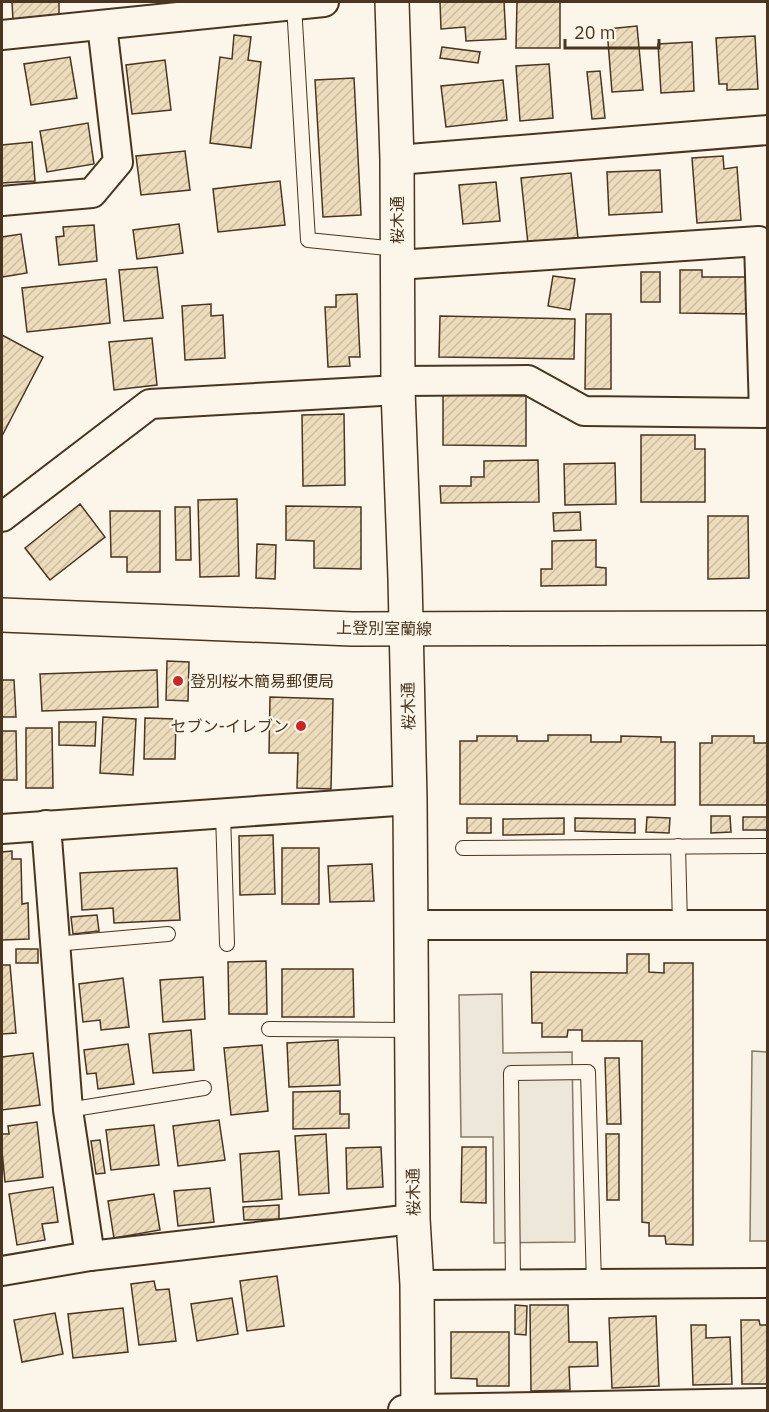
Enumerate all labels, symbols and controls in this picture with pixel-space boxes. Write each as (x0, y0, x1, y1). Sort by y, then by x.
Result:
scale bar (565, 12, 660, 50)
text: 20 m (574, 21, 616, 44)
street label: 桜木通 (387, 196, 407, 244)
street label: 上登別室蘭線 (336, 617, 432, 639)
place label: 登別桜木簡易郵便局 (190, 671, 334, 691)
marker: 登別桜木簡易郵便局 (171, 674, 185, 688)
street label: 桜木通 (398, 682, 418, 730)
place label: セブン-イレブン (171, 716, 289, 736)
marker: セブン-イレブン (294, 719, 308, 733)
street label: 桜木通 (403, 1168, 423, 1216)

